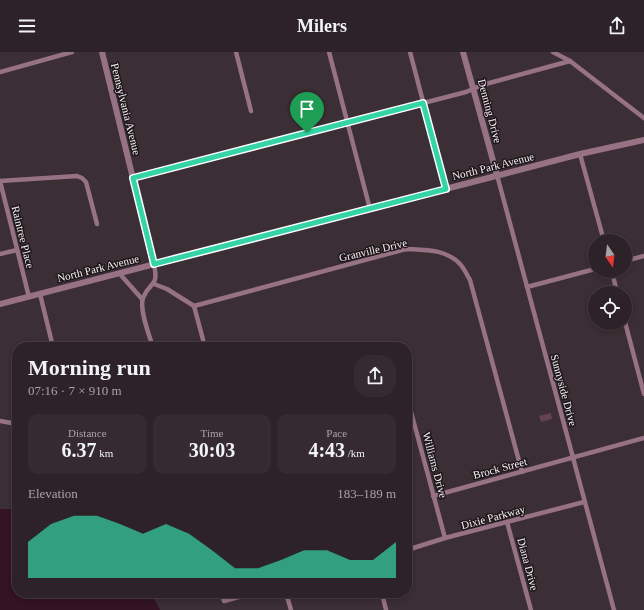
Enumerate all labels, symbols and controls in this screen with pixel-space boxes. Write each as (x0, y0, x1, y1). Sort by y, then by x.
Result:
icon: menu (16, 15, 38, 37)
icon: share (606, 15, 628, 37)
text: Milers (297, 16, 347, 36)
street label: Pennsylvania Avenue (109, 62, 143, 156)
street label: Denning Drive (476, 78, 504, 144)
pin (290, 92, 324, 133)
icon: arrive (296, 98, 318, 120)
street label: North Park Avenue (451, 150, 535, 182)
street label: Raintree Place (9, 205, 37, 270)
north arrow (588, 234, 632, 278)
map controls (588, 234, 632, 330)
street label: Granville Drive (338, 236, 408, 264)
street label: North Park Avenue (56, 252, 140, 284)
button: locate (588, 286, 632, 330)
street label: Sunnyside Drive (549, 353, 579, 427)
text: Morning run (28, 355, 151, 380)
button: share (354, 355, 396, 397)
text: 07:16 · 7 × 910 m (28, 383, 122, 398)
text: Distance (68, 427, 107, 439)
text: Time (201, 427, 223, 439)
text: Pace (326, 427, 347, 439)
street label: Williams Drive (420, 431, 450, 499)
text: 6.37 (61, 439, 96, 461)
text: 30:03 (189, 439, 235, 461)
text: 4:43 (308, 439, 345, 461)
text: km (96, 447, 113, 459)
text: /km (345, 447, 365, 459)
street label: Brock Street (472, 455, 528, 481)
text: Elevation (28, 486, 78, 501)
text: 183–189 m (337, 486, 396, 501)
street label: Dixie Parkway (460, 503, 527, 531)
street label: Diana Drive (515, 536, 541, 592)

